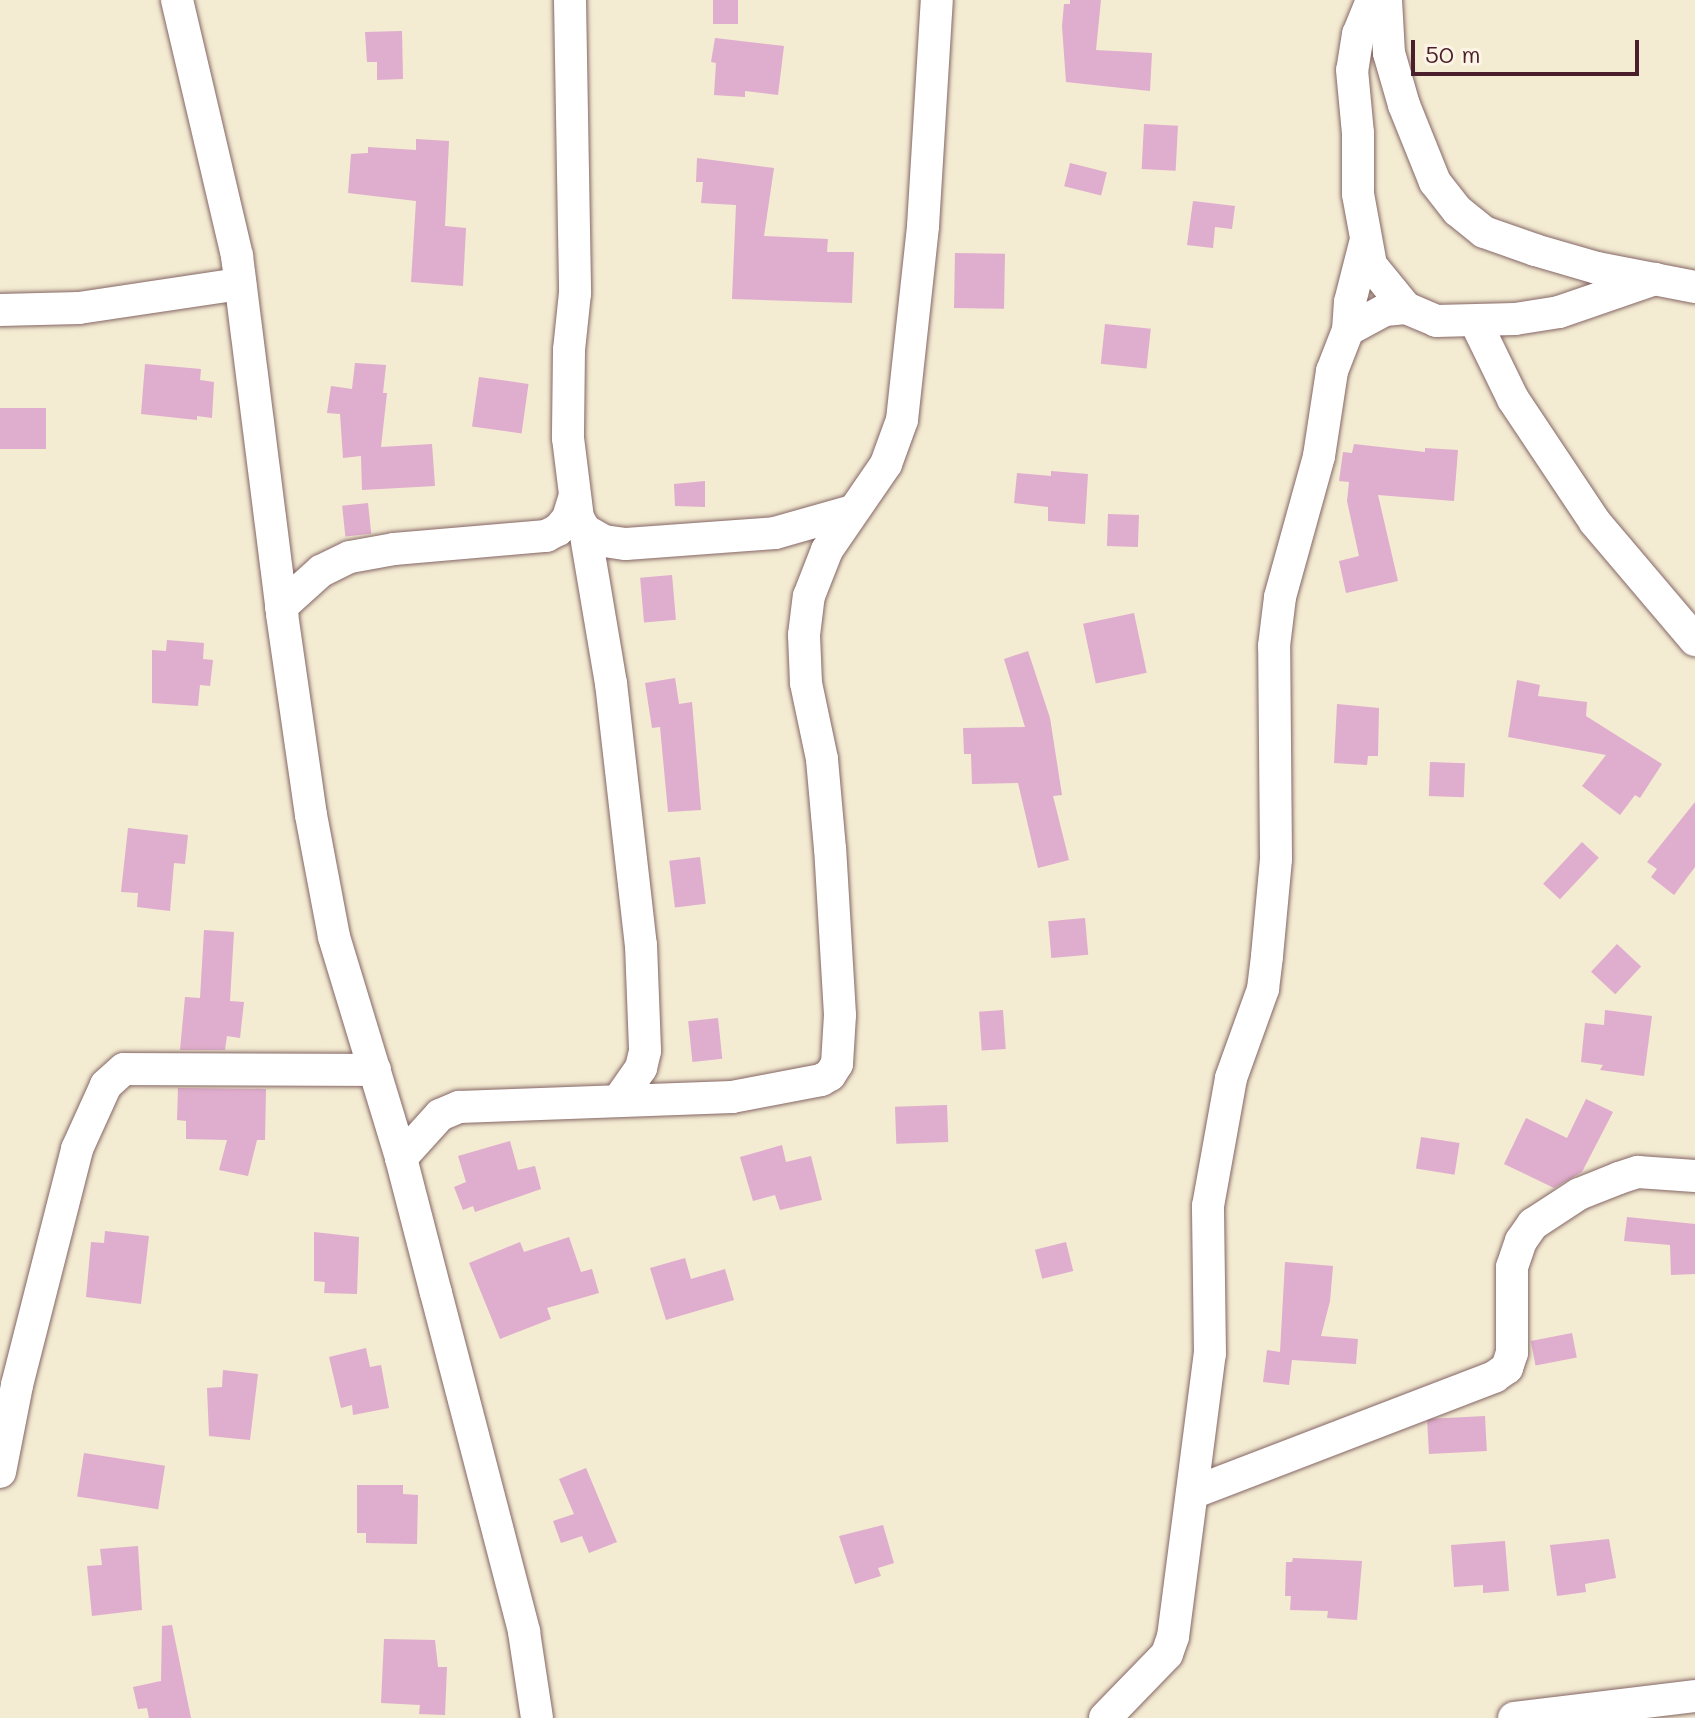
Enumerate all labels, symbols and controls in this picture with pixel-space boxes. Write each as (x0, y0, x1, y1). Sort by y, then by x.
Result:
scale bar (1415, 24, 1643, 74)
text: 50 m (1425, 38, 1481, 69)

